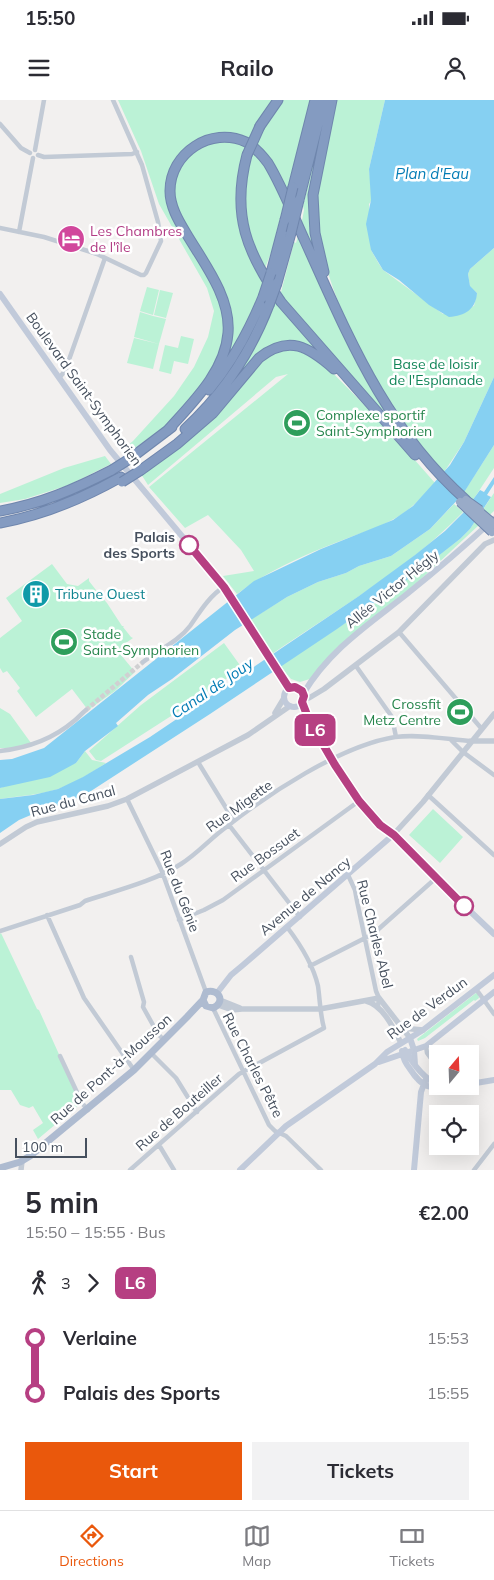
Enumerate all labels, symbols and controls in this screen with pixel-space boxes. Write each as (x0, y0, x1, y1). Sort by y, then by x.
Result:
text: 15:50 (25, 6, 75, 30)
icon: menu (25, 54, 53, 82)
text: Railo (220, 54, 274, 82)
icon: person (441, 54, 469, 82)
water label: Plan d'Eau (395, 164, 469, 183)
place label: Les Chambres de l'île (90, 222, 182, 256)
hotel icon: Les Chambres de l'île (56, 224, 86, 254)
street label: Boulevard Saint-Symphorien (22, 309, 146, 469)
park label: Base de loisir de l'Esplanade (389, 355, 483, 389)
place label: Complexe sportif Saint-Symphorien (316, 406, 432, 440)
sports icon: Complexe sportif Saint-Symphorien (282, 408, 312, 438)
place label: Palais des Sports (104, 528, 175, 562)
marker: Palais des Sports (179, 535, 199, 555)
street label: Allée Victor Hégly (342, 545, 443, 632)
building icon: Tribune Ouest (21, 579, 51, 609)
place label: Tribune Ouest (55, 585, 145, 603)
place label: Stade Saint-Symphorien (83, 625, 199, 659)
sports icon: Stade Saint-Symphorien (49, 627, 79, 657)
water label: Canal de Jouy (167, 653, 258, 723)
place label: Crossfit Metz Centre (363, 695, 441, 729)
sports icon: Crossfit Metz Centre (445, 697, 475, 727)
line badge: L6 (292, 714, 338, 746)
text: L6 (305, 718, 325, 741)
street label: Rue Migette (202, 776, 276, 836)
street label: Rue du Canal (29, 781, 117, 821)
street label: Rue Bossuet (227, 824, 303, 886)
street label: Rue du Génie (156, 848, 204, 934)
street label: Avenue de Nancy (256, 852, 355, 939)
street label: Rue Charles Abel (353, 878, 397, 990)
unlabelled marker (454, 896, 474, 916)
street label: Rue de Verdun (383, 973, 471, 1043)
street label: Rue Charles Pêtre (219, 1009, 287, 1121)
street label: Rue de Pont-à-Mousson (47, 1010, 175, 1128)
north arrow (429, 1045, 479, 1095)
map controls (429, 1045, 479, 1155)
street label: Rue de Bouteiller (132, 1069, 227, 1155)
button: locate (429, 1105, 479, 1155)
scale bar (15, 1135, 88, 1158)
text: 100 m (22, 1138, 63, 1156)
text: 5 min (25, 1185, 99, 1220)
text: €2.00 (419, 1201, 469, 1225)
text: 15:50 – 15:55 · Bus (25, 1222, 166, 1242)
icon: walk (25, 1269, 53, 1297)
icon: forward (79, 1269, 107, 1297)
text: L6 (125, 1271, 146, 1294)
text: 3 (61, 1273, 71, 1293)
text: Verlaine (63, 1326, 137, 1350)
text: 15:53 (427, 1328, 469, 1348)
text: Palais des Sports (63, 1381, 220, 1405)
text: 15:55 (427, 1383, 469, 1403)
button: Start (25, 1442, 242, 1500)
button: Tickets (252, 1442, 469, 1500)
tab: Directions (59, 1522, 124, 1570)
tab: Map (242, 1522, 271, 1570)
tab: Tickets (390, 1522, 435, 1570)

